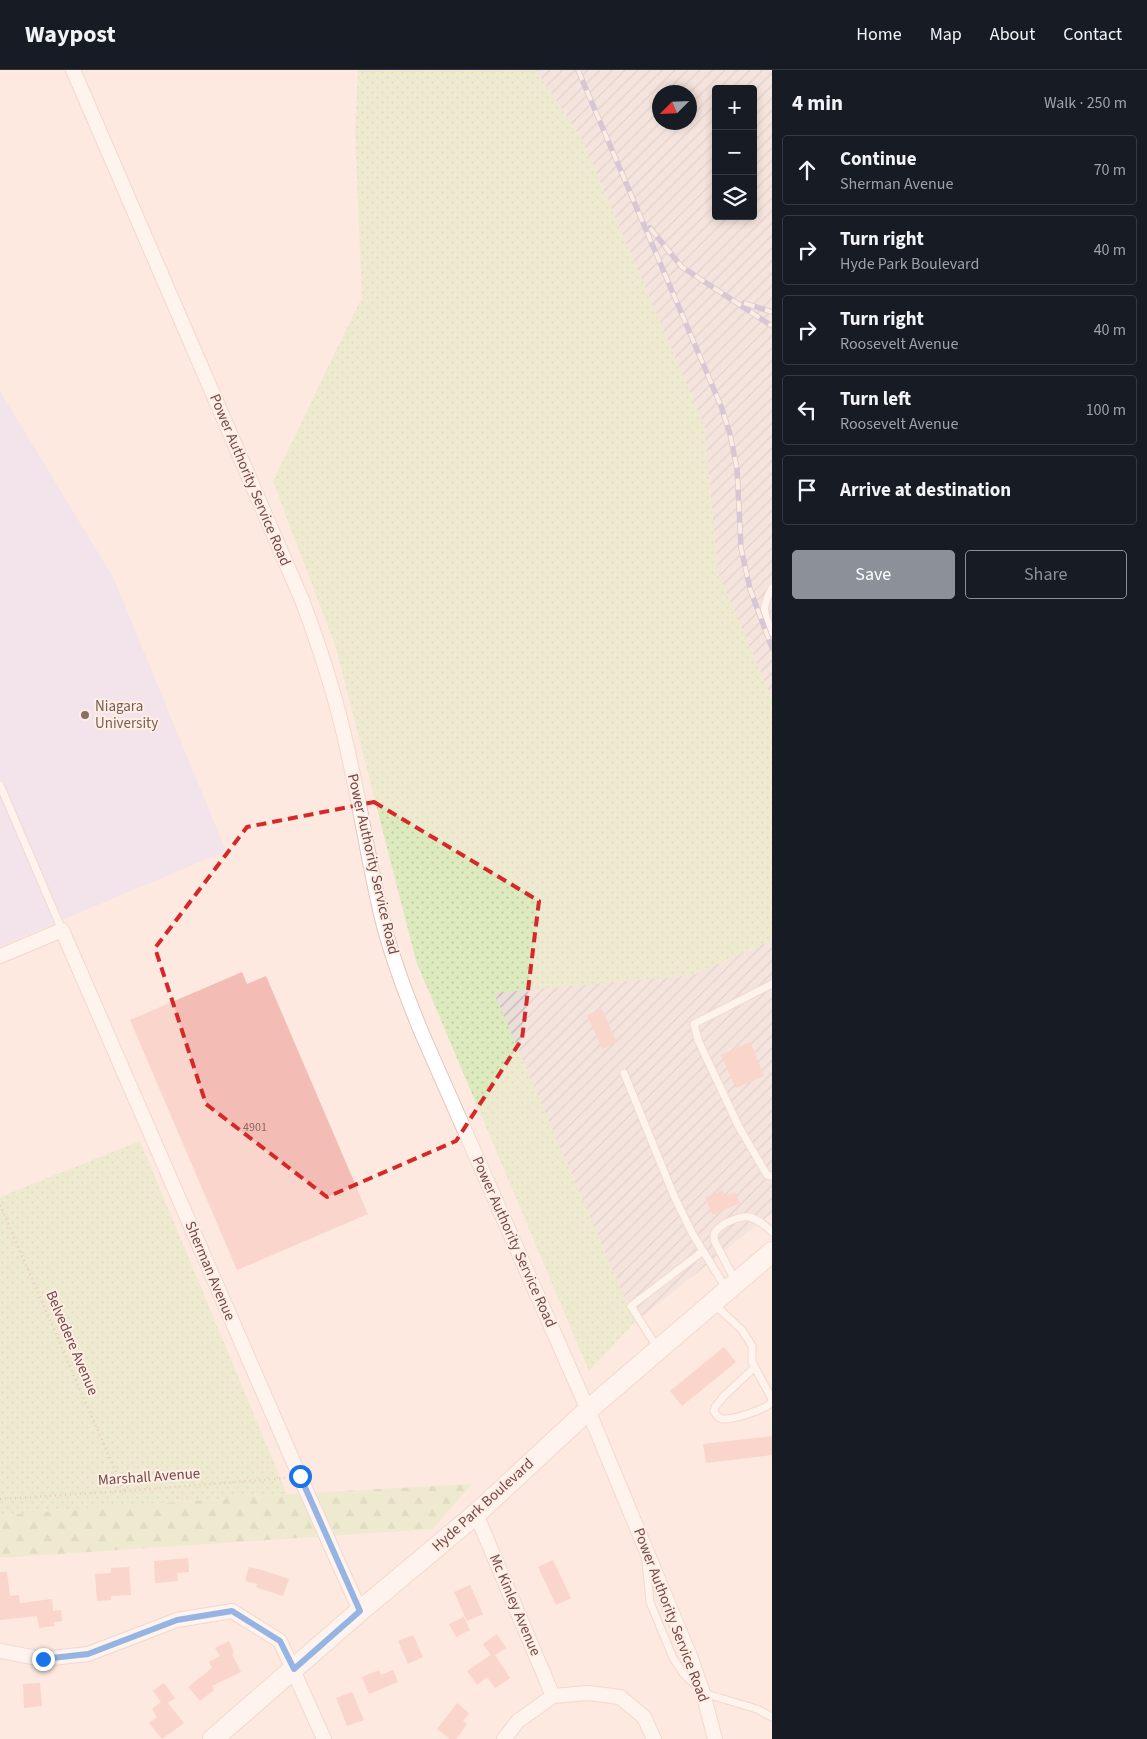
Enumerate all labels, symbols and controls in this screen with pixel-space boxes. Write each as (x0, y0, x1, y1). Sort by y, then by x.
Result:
text: Waypost (25, 17, 116, 52)
text: Home (856, 22, 902, 47)
text: Map (930, 22, 962, 47)
text: About (990, 22, 1035, 47)
text: Contact (1063, 22, 1122, 47)
north arrow (652, 85, 697, 130)
map controls (712, 85, 757, 220)
button: + (712, 85, 757, 130)
text: 4 min (792, 88, 843, 118)
text: Walk · 250 m (1044, 92, 1127, 114)
button: − (712, 130, 757, 175)
text: Continue (840, 146, 917, 173)
icon: ahead (793, 156, 821, 184)
text: 70 m (1094, 159, 1126, 181)
text: Sherman Avenue (840, 173, 953, 195)
button: layers (712, 175, 757, 220)
text: Turn right (840, 226, 924, 253)
icon: right (793, 236, 821, 264)
text: 40 m (1094, 239, 1126, 261)
text: Hyde Park Boulevard (840, 253, 979, 275)
text: Turn right (840, 306, 924, 333)
icon: right (793, 316, 821, 344)
text: 40 m (1094, 319, 1126, 341)
text: Roosevelt Avenue (840, 333, 958, 355)
text: Turn left (840, 386, 911, 413)
street label: Power Authority Service Road (204, 391, 296, 569)
icon: left (793, 396, 821, 424)
text: 100 m (1086, 399, 1126, 421)
text: Roosevelt Avenue (840, 413, 958, 435)
icon: arrive (793, 476, 821, 504)
text: Arrive at destination (840, 477, 1011, 504)
button: Save (792, 550, 955, 599)
button: Share (965, 550, 1127, 599)
place label: Niagara University (95, 696, 158, 734)
marker: Niagara University (79, 709, 91, 721)
street label: Power Authority Service Road (342, 772, 404, 956)
house number: 4901 (243, 1119, 267, 1136)
street label: Power Authority Service Road (467, 1153, 561, 1331)
street label: Sherman Avenue (180, 1218, 240, 1324)
street label: Belvedere Avenue (40, 1287, 104, 1399)
street label: Hyde Park Boulevard (427, 1453, 539, 1557)
street label: Marshall Avenue (97, 1463, 201, 1491)
route start (289, 1465, 312, 1488)
street label: Power Authority Service Road (628, 1525, 714, 1705)
street label: Mc Kinley Avenue (484, 1551, 546, 1659)
route end (32, 1648, 55, 1671)

